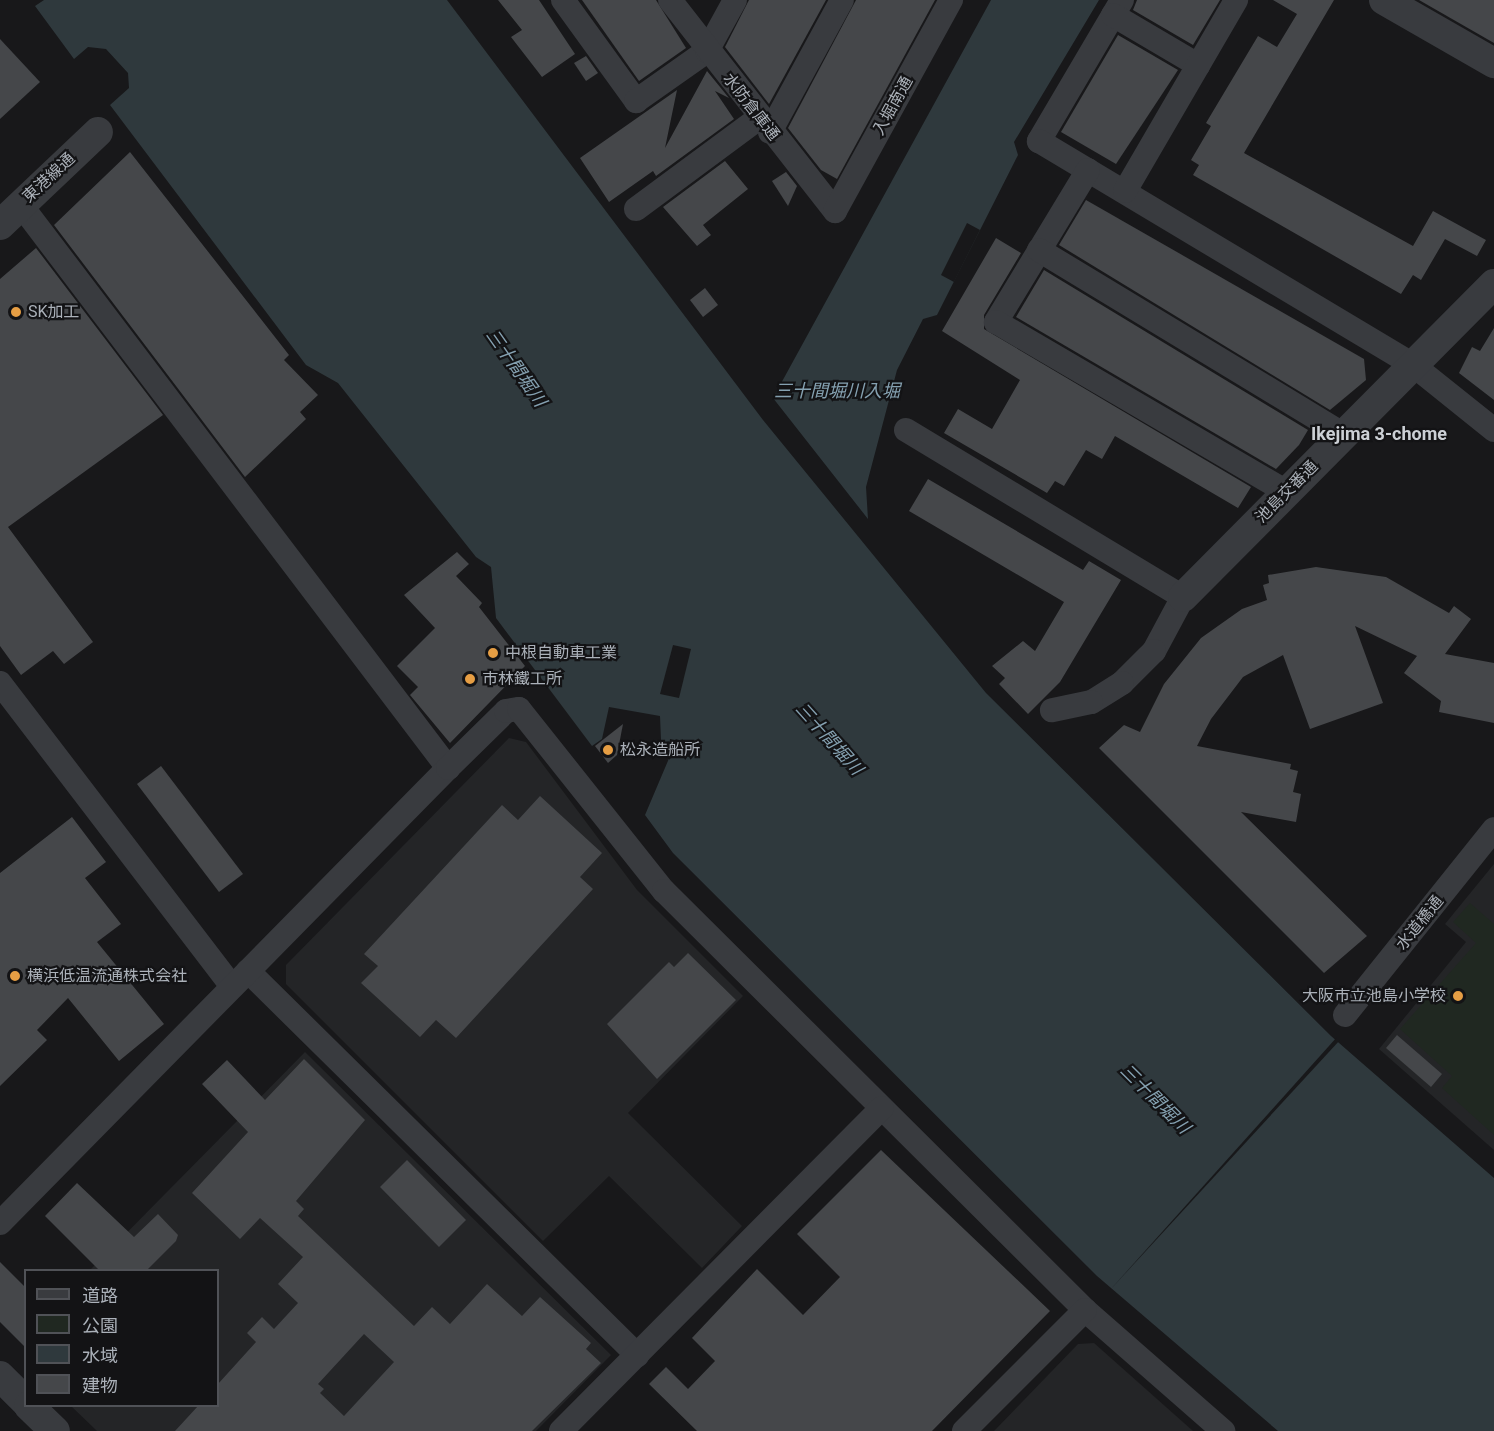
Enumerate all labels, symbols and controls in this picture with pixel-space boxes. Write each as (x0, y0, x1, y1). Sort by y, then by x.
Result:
street label: 水防倉庫通 (719, 70, 783, 144)
street label: 入堀南通 (869, 73, 917, 139)
street label: 東港線通 (19, 149, 79, 207)
place label: SK加工 (28, 302, 80, 322)
marker: SK加工 (9, 305, 23, 319)
water label: 三十間堀川 (481, 325, 551, 411)
water label: 三十間堀川入堀 (774, 380, 900, 402)
district label: Ikejima 3-chome (1311, 423, 1447, 445)
street label: 池島交番通 (1252, 457, 1322, 527)
place label: 中根自動車工業 (505, 643, 617, 663)
marker: 中根自動車工業 (486, 646, 500, 660)
place label: 市林鐵工所 (482, 669, 562, 689)
marker: 市林鐵工所 (463, 672, 477, 686)
water label: 三十間堀川 (791, 698, 867, 780)
place label: 松永造船所 (620, 740, 700, 760)
marker: 松永造船所 (601, 743, 615, 757)
street label: 水道橋通 (1392, 892, 1448, 954)
place label: 横浜低温流通株式会社 (27, 966, 187, 986)
marker: 横浜低温流通株式会社 (8, 969, 22, 983)
place label: 大阪市立池島小学校 (1302, 986, 1446, 1006)
marker: 大阪市立池島小学校 (1451, 989, 1465, 1003)
water label: 三十間堀川 (1116, 1060, 1194, 1138)
legend (24, 1269, 219, 1407)
text: 道路 (82, 1285, 118, 1306)
text: 公園 (82, 1315, 118, 1336)
text: 水域 (82, 1345, 118, 1366)
text: 建物 (82, 1375, 118, 1396)

